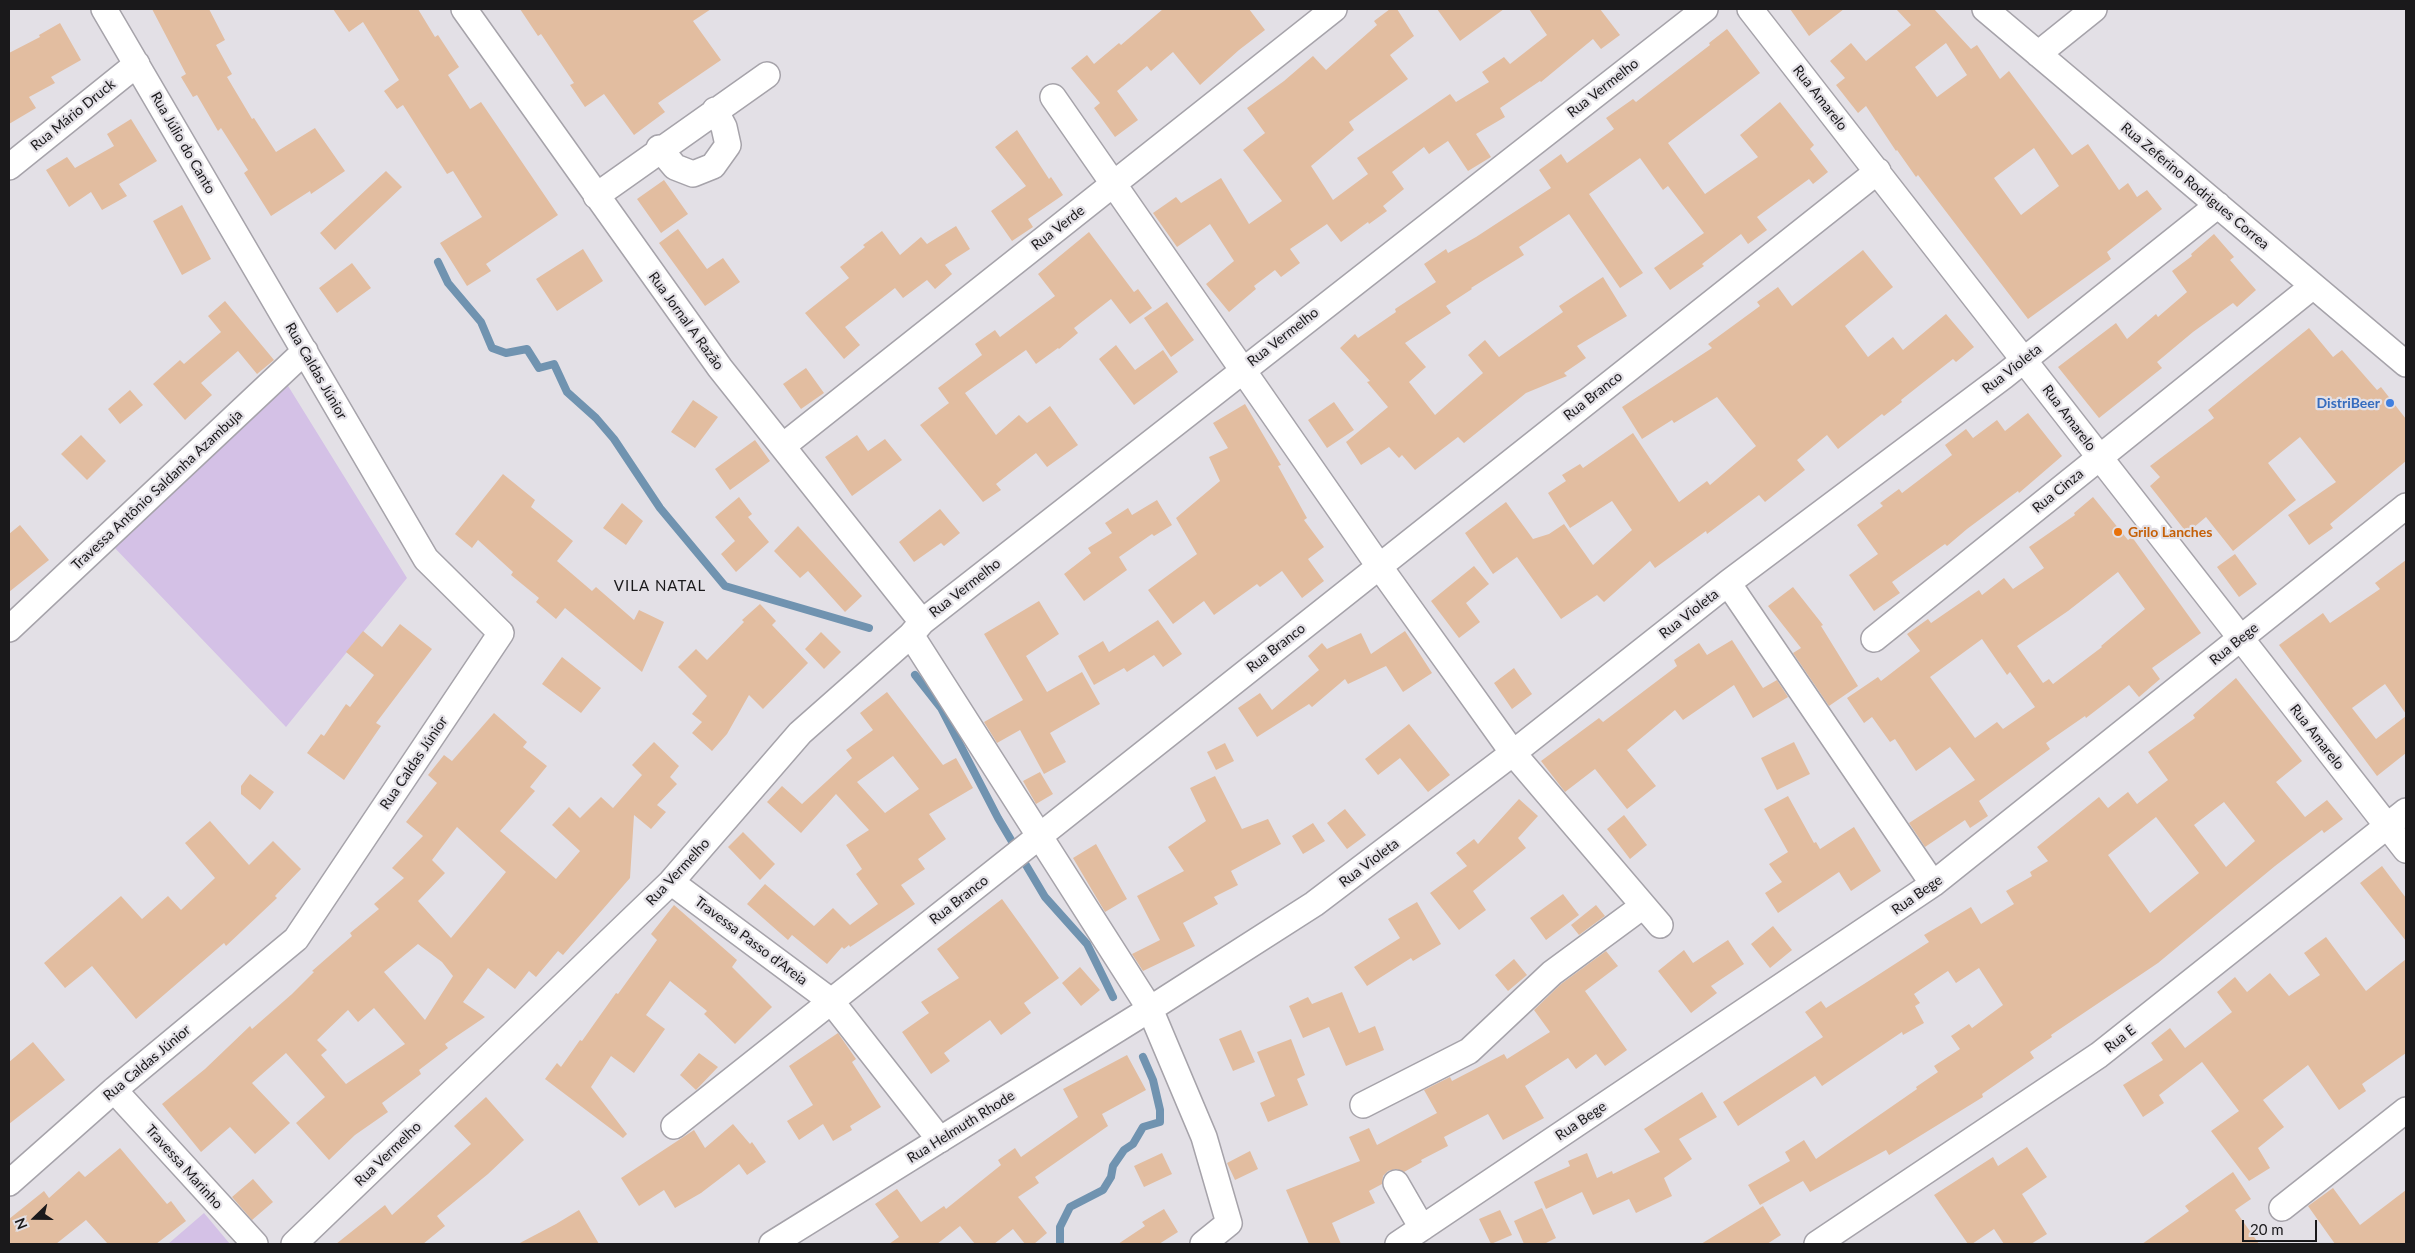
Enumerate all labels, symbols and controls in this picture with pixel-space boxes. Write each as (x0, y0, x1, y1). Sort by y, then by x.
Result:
street label: Rua Vermelho (1564, 55, 1642, 121)
street label: Rua Amarelo (1789, 62, 1851, 134)
street label: Rua Mário Druck (27, 76, 119, 154)
street label: Rua Júlio do Canto (147, 89, 219, 197)
street label: Rua Zeferino Rodrigues Correa (2118, 119, 2272, 253)
street label: Rua Verde (1028, 202, 1088, 254)
street label: Rua Jornal A Razão (645, 269, 727, 373)
street label: Rua Vermelho (1244, 304, 1322, 370)
street label: Rua Caldas Júnior (282, 320, 350, 422)
street label: Rua Violeta (1979, 341, 2045, 397)
street label: Rua Branco (1560, 368, 1626, 424)
street label: Rua Amarelo (2039, 382, 2099, 454)
place label: DistriBeer (2317, 395, 2380, 411)
marker: DistriBeer (2384, 397, 2396, 409)
street label: Travessa Antônio Saldanha Azambuja (68, 406, 246, 574)
street label: Rua Cinza (2029, 465, 2087, 517)
place label: Grilo Lanches (2128, 524, 2212, 540)
marker: Grilo Lanches (2112, 526, 2124, 538)
street label: Rua Vermelho (926, 555, 1004, 621)
district label: VILA NATAL (613, 577, 707, 595)
street label: Rua Violeta (1656, 586, 1722, 642)
street label: Rua Bege (2206, 619, 2262, 669)
street label: Rua Branco (1243, 620, 1309, 676)
street label: Rua Amarelo (2286, 701, 2348, 773)
street label: Rua Caldas Júnior (377, 713, 451, 813)
street label: Rua Vermelho (643, 835, 713, 909)
street label: Rua Violeta (1336, 835, 1402, 891)
street label: Rua Branco (926, 872, 992, 928)
street label: Rua Bege (1889, 872, 1945, 918)
street label: Travessa Passo d'Areia (692, 893, 810, 989)
street label: Rua Caldas Júnior (100, 1022, 194, 1104)
street label: Rua E (2101, 1022, 2139, 1056)
street label: Rua Helmuth Rhode (904, 1087, 1018, 1167)
street label: Rua Bege (1552, 1098, 1610, 1144)
street label: Rua Vermelho (351, 1118, 425, 1190)
street label: Travessa Marinho (142, 1121, 226, 1213)
north arrow (10, 1193, 60, 1243)
scale bar (2245, 1210, 2320, 1242)
text: N (11, 1216, 31, 1232)
text: 20 m (2250, 1220, 2284, 1238)

